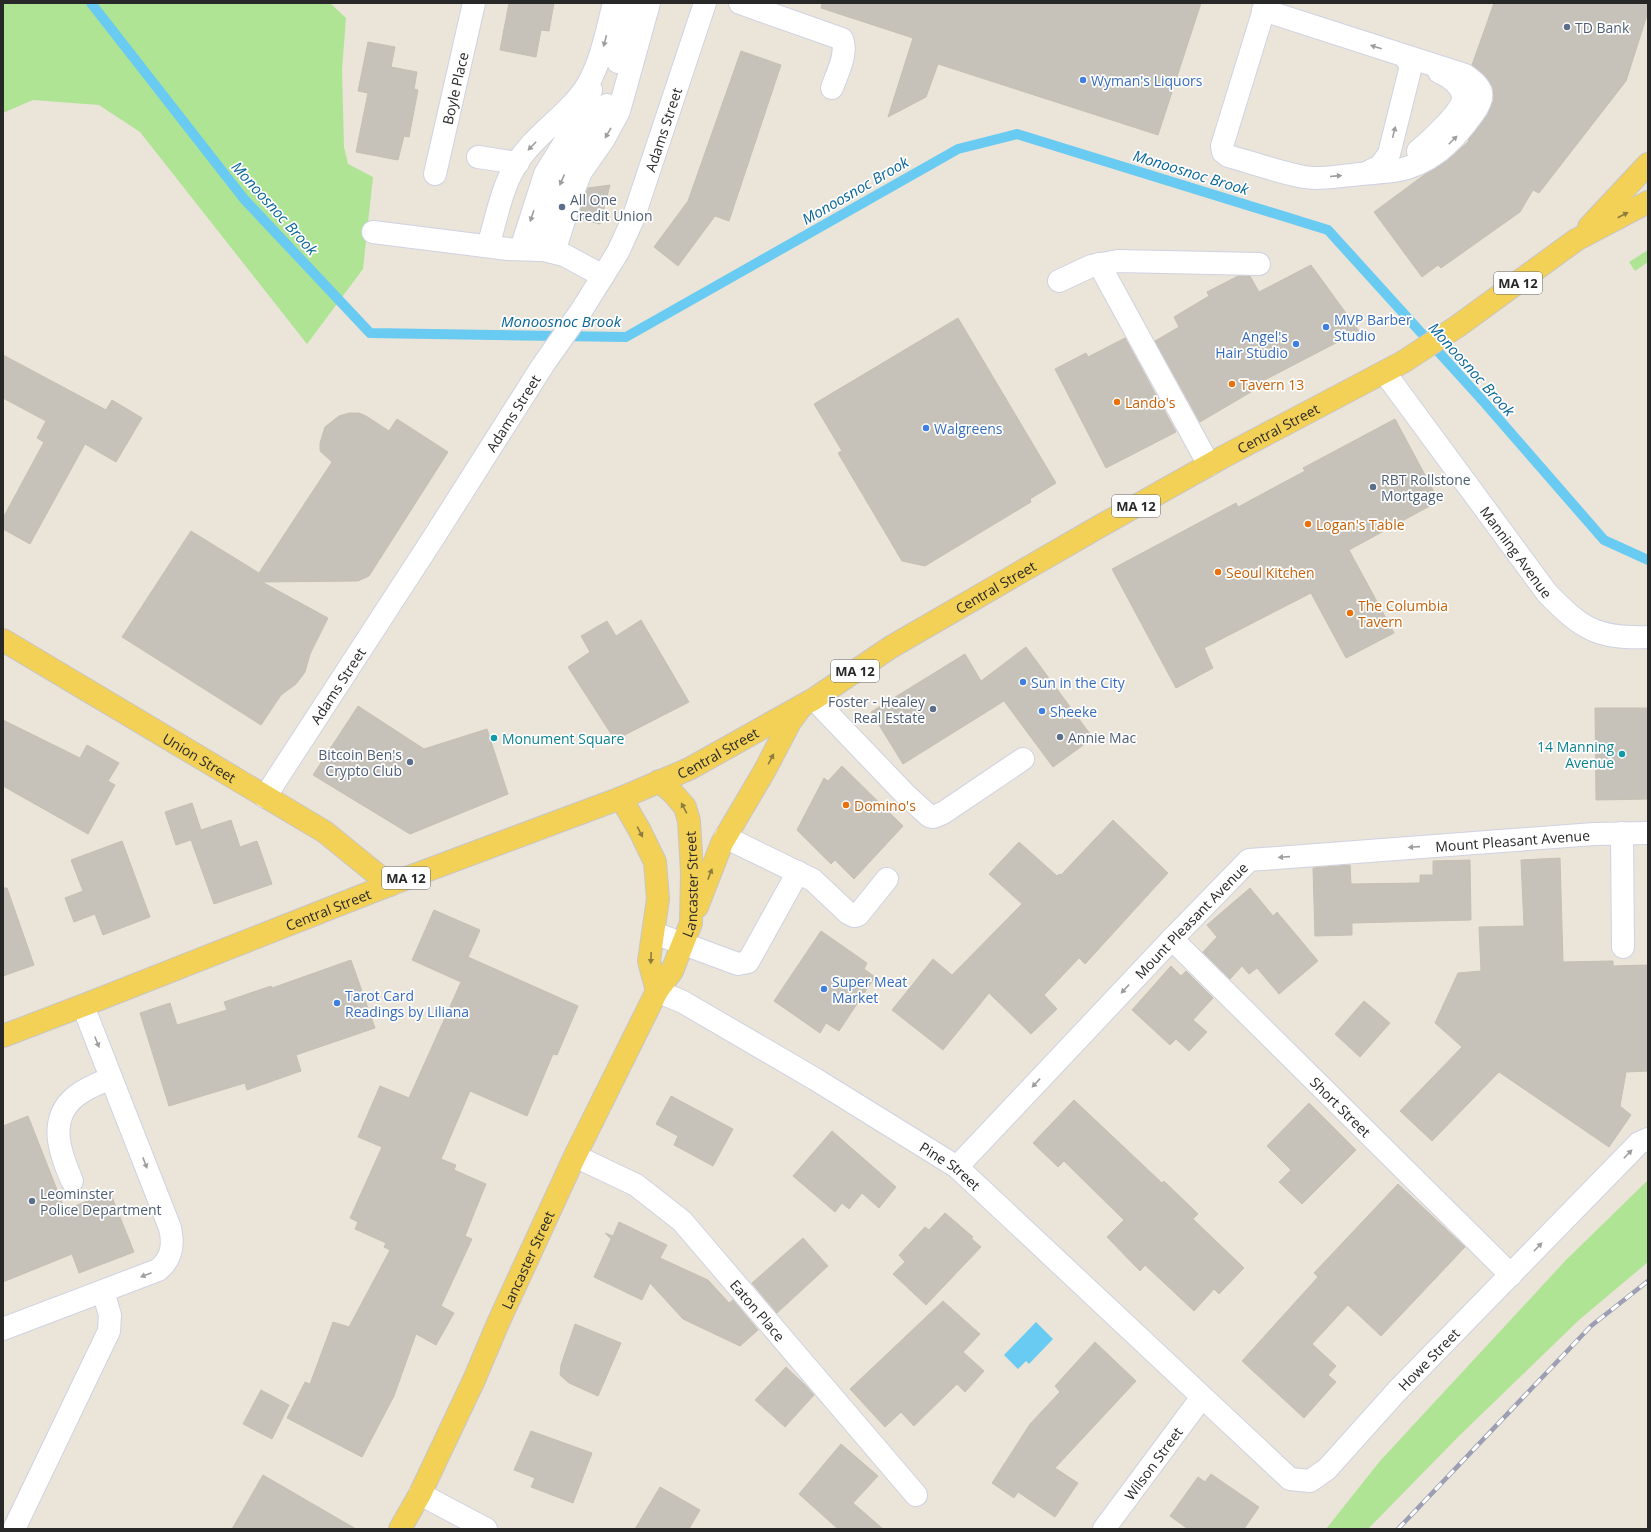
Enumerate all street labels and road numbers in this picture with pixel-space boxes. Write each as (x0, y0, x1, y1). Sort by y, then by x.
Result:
street label: Boyle Place (437, 50, 472, 126)
street label: Adams Street (640, 85, 686, 174)
road number: MA 12 (1494, 272, 1542, 294)
street label: Adams Street (481, 371, 544, 455)
street label: Central Street (1234, 399, 1322, 457)
road number: MA 12 (1112, 495, 1160, 517)
street label: Manning Avenue (1476, 502, 1557, 602)
street label: Central Street (952, 556, 1039, 617)
street label: Adams Street (306, 644, 369, 727)
road number: MA 12 (831, 660, 879, 682)
street label: Central Street (674, 723, 762, 783)
street label: Union Street (160, 728, 240, 786)
street label: Mount Pleasant Avenue (1435, 825, 1591, 855)
street label: Lancaster Street (677, 830, 702, 940)
street label: Mount Pleasant Avenue (1130, 858, 1252, 983)
road number: MA 12 (382, 867, 430, 889)
street label: Central Street (283, 884, 374, 934)
street label: Short Street (1307, 1072, 1376, 1141)
street label: Pine Street (917, 1137, 985, 1194)
street label: Lancaster Street (496, 1207, 558, 1312)
street label: Eaton Place (726, 1275, 790, 1345)
street label: Howe Street (1393, 1324, 1463, 1394)
street label: Wilson Street (1119, 1423, 1186, 1504)

